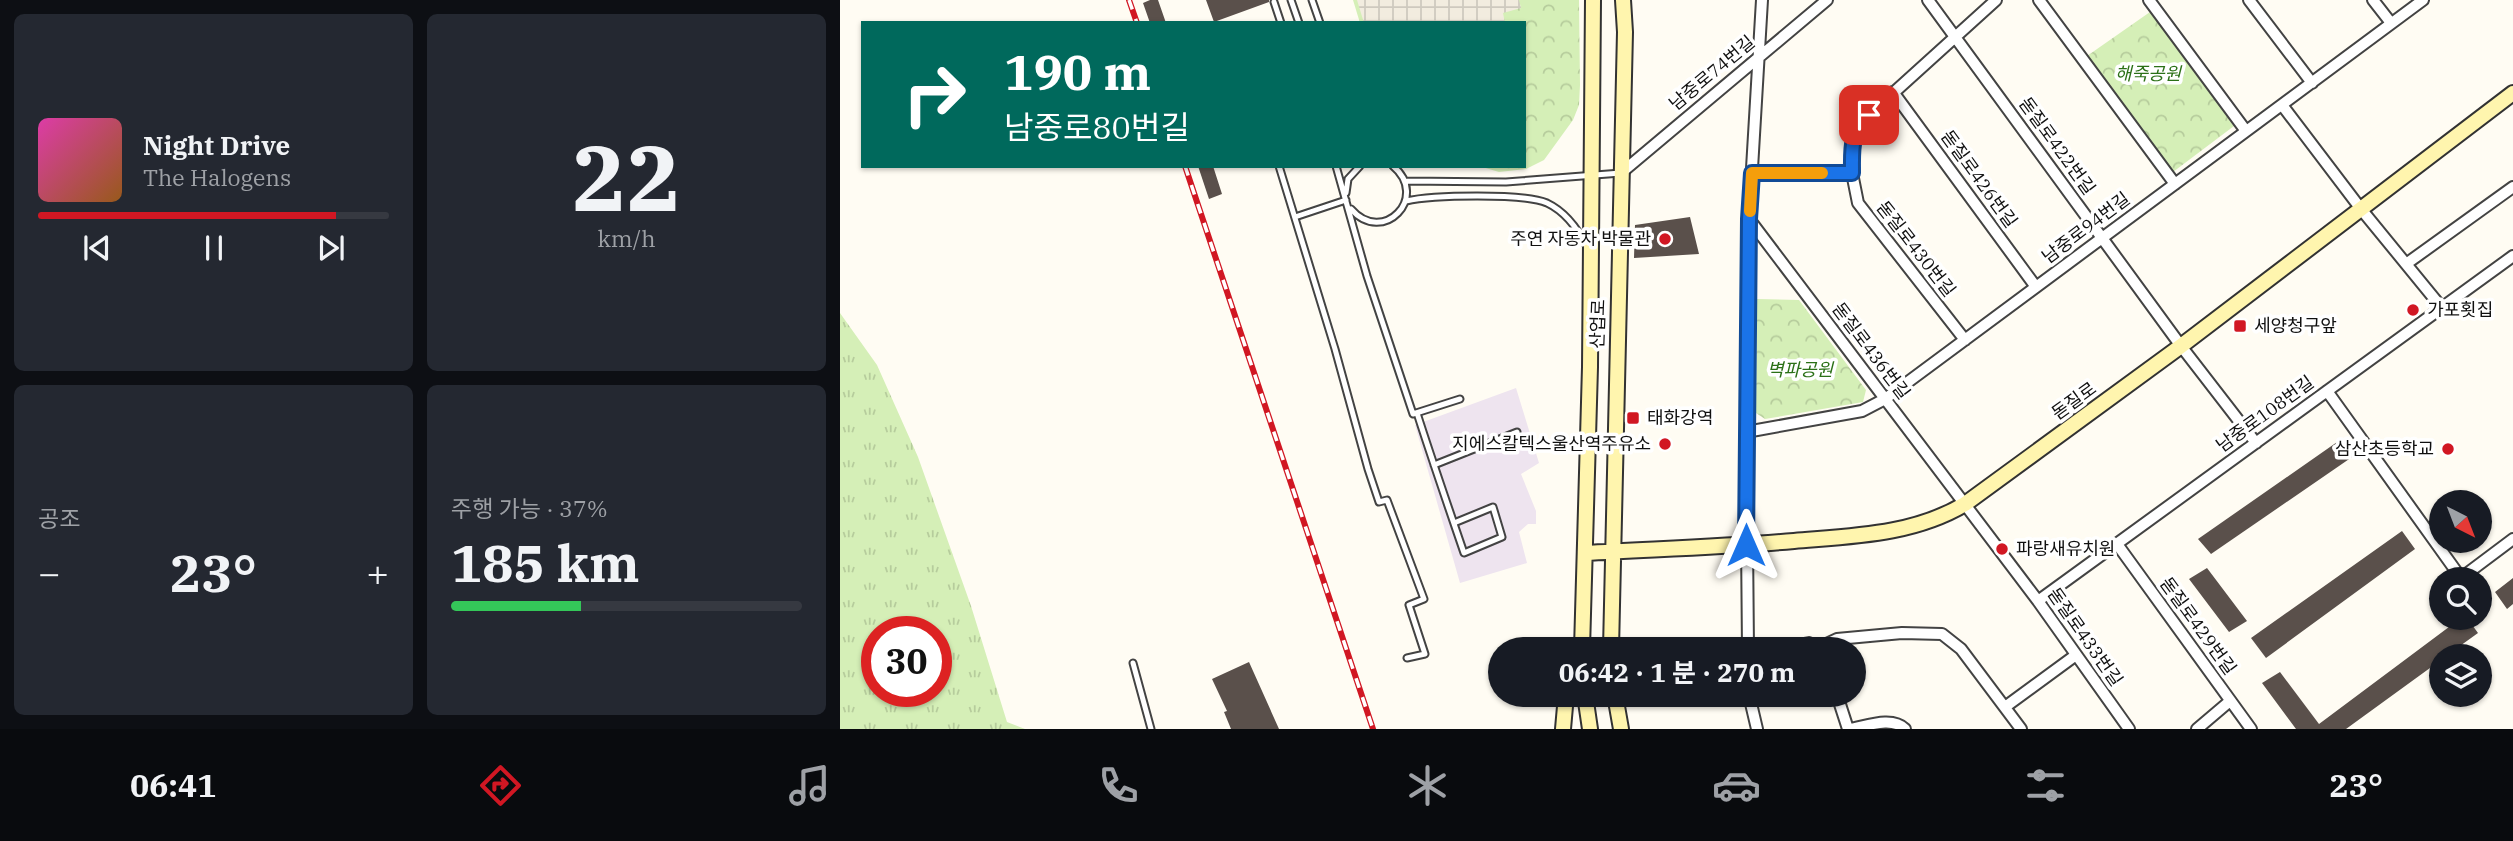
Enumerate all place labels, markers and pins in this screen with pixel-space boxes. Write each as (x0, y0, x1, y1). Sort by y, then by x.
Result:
pin (1839, 85, 1899, 145)
place label: 주연 자동차 박물관 (1510, 227, 1651, 250)
marker: 주연 자동차 박물관 (1657, 231, 1673, 247)
place label: 가포횟집 (2427, 298, 2493, 321)
marker: 가포횟집 (2405, 302, 2421, 318)
place label: 세양청구앞 (2254, 314, 2337, 337)
marker: 세양청구앞 (2232, 318, 2248, 334)
place label: 태화강역 (1647, 406, 1713, 429)
marker: 태화강역 (1625, 410, 1641, 426)
place label: 지에스칼텍스울산역주유소 (1452, 432, 1651, 455)
marker: 지에스칼텍스울산역주유소 (1657, 436, 1673, 452)
place label: 삼산초등학교 (2335, 437, 2434, 460)
marker: 삼산초등학교 (2440, 441, 2456, 457)
place label: 파랑새유치원 (2016, 537, 2115, 560)
marker: 파랑새유치원 (1994, 541, 2010, 557)

